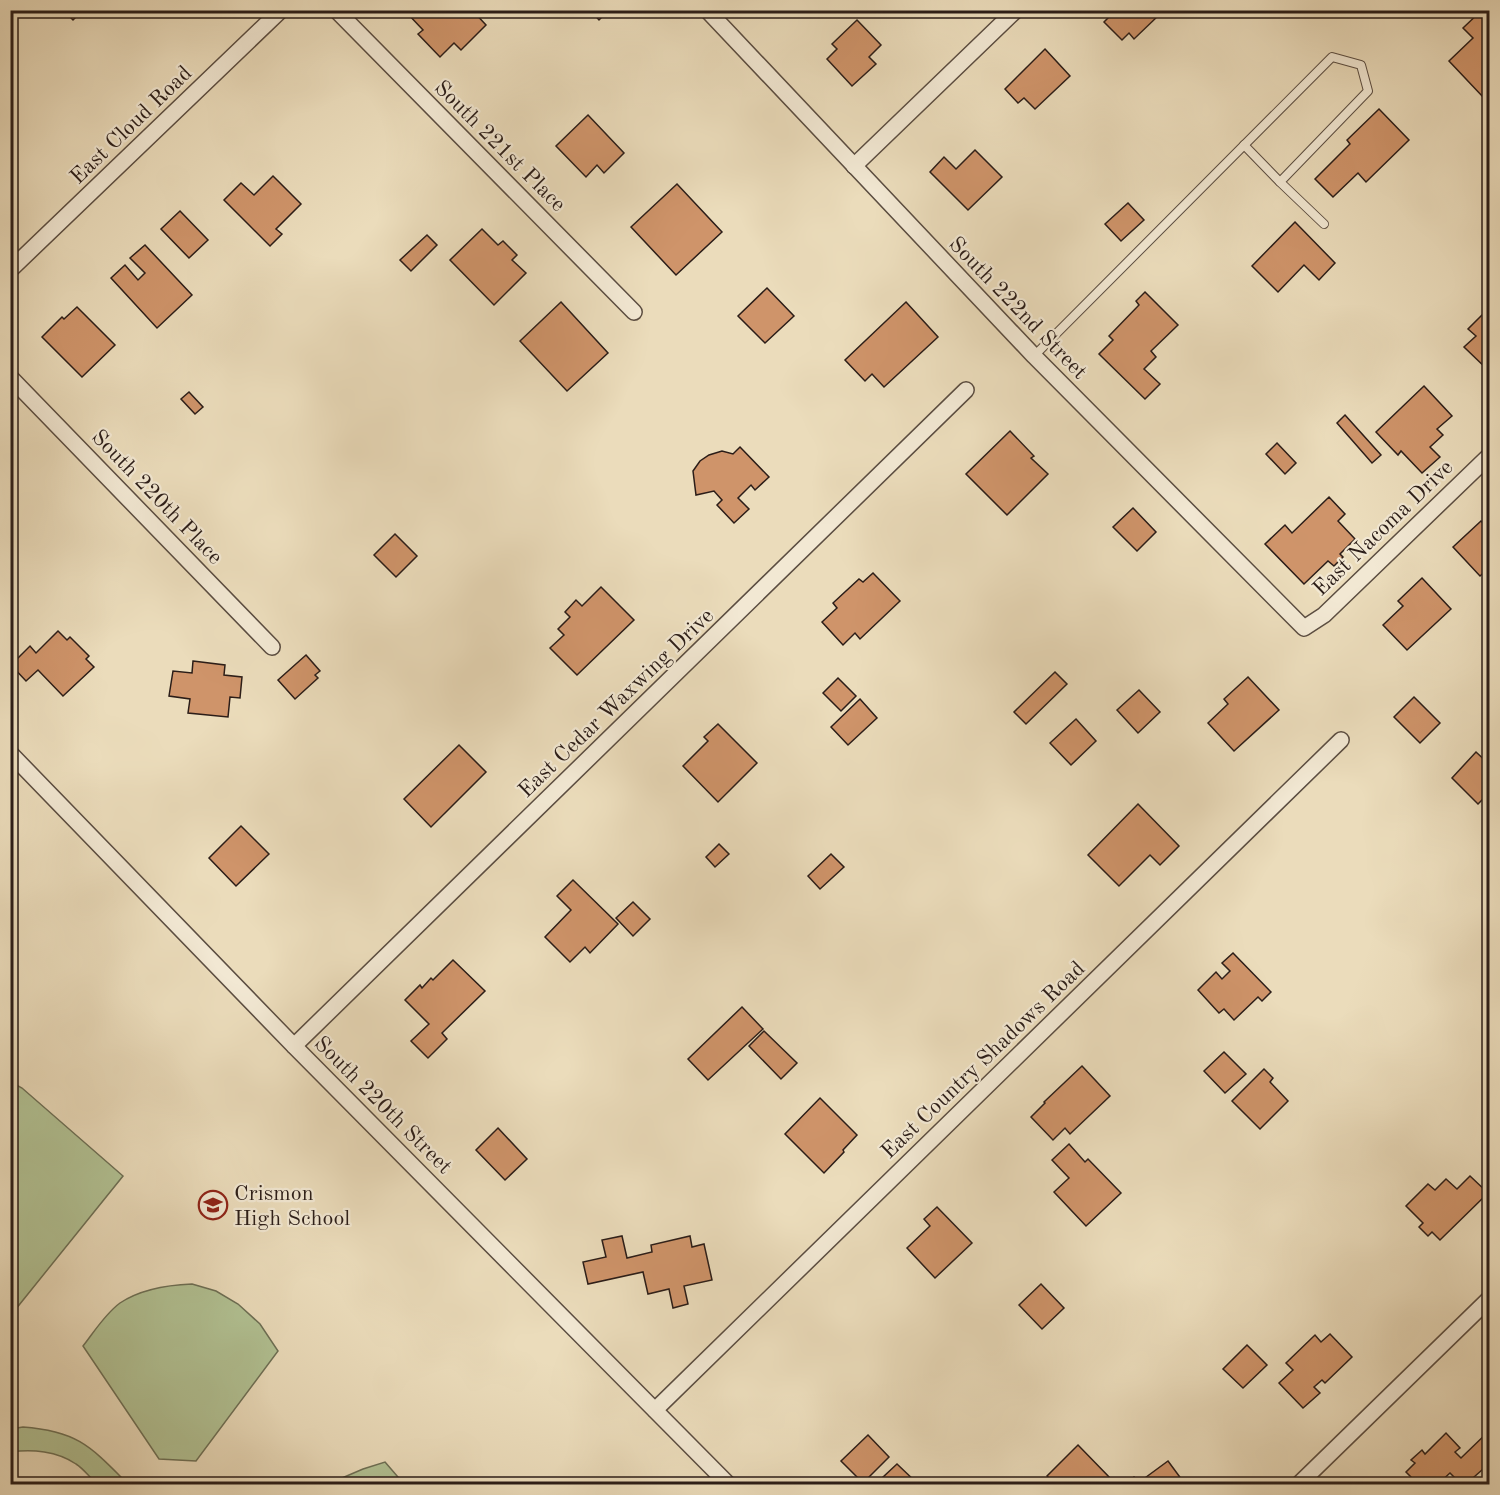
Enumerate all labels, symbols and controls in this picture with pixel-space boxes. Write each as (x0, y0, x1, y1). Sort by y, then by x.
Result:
street label: East Cloud Road (66, 62, 196, 189)
street label: South 221st Place (430, 77, 569, 216)
street label: South 222nd Street (944, 233, 1091, 384)
street label: South 220th Place (87, 426, 226, 569)
street label: East Nacoma Drive (1309, 456, 1458, 601)
street label: East Cedar Waxwing Drive (515, 605, 718, 802)
street label: East Country Shadows Road (877, 957, 1089, 1163)
street label: South 220th Street (310, 1032, 456, 1178)
place label: Crismon High School (234, 1183, 350, 1230)
school or university icon: Crismon High School (197, 1189, 229, 1221)

